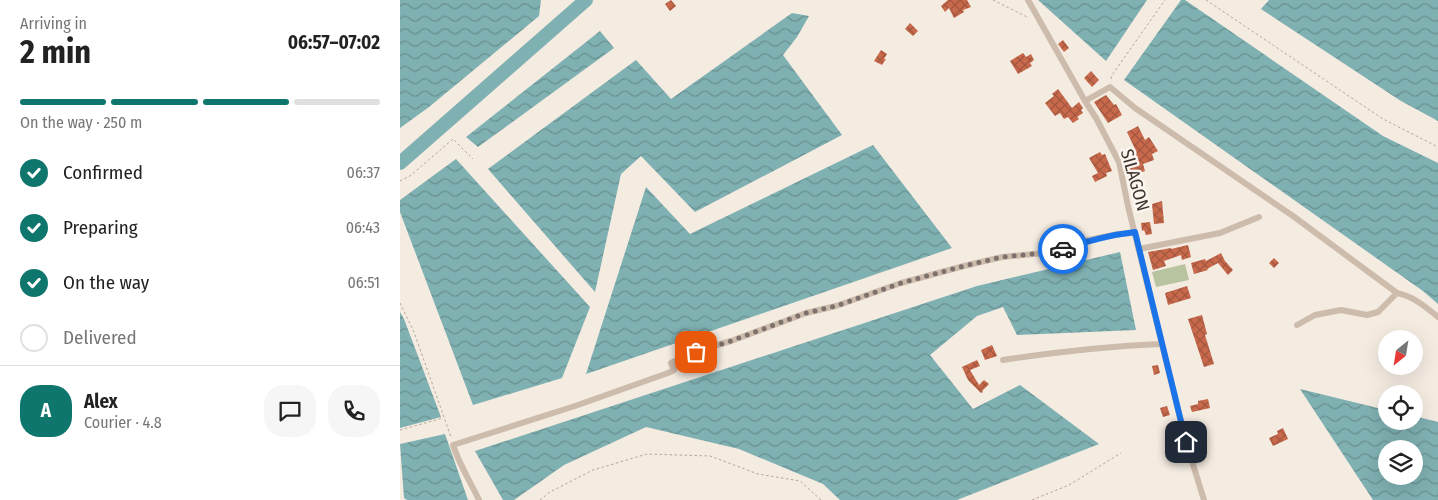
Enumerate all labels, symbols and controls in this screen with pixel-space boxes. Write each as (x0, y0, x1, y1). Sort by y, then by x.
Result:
text: Arriving in (20, 14, 87, 33)
text: 06:57–07:02 (288, 31, 380, 54)
text: 2 min (20, 33, 91, 71)
text: On the way · 250 m (20, 113, 142, 132)
street label: SILAGON (1116, 146, 1154, 214)
icon: check (20, 159, 48, 187)
text: Confirmed (63, 161, 143, 184)
text: 06:37 (347, 163, 380, 182)
icon: check (20, 214, 48, 242)
text: Preparing (63, 216, 138, 239)
text: 06:43 (346, 218, 380, 237)
courier (1038, 224, 1088, 274)
icon: car (1049, 235, 1077, 263)
icon: check (20, 269, 48, 297)
text: On the way (63, 271, 149, 294)
text: 06:51 (347, 273, 380, 292)
text: Delivered (63, 326, 137, 349)
north arrow (1378, 330, 1422, 375)
map controls (1378, 330, 1423, 485)
pin (675, 331, 717, 373)
icon: bag (682, 338, 710, 366)
button: chat (264, 385, 316, 437)
button: phone (328, 385, 380, 437)
button: locate (1378, 385, 1423, 430)
text: Alex (84, 390, 118, 413)
text: A (41, 399, 51, 422)
text: Courier · 4.8 (84, 413, 162, 432)
pin (1165, 421, 1207, 463)
icon: home (1172, 428, 1200, 456)
button: layers (1378, 440, 1423, 485)

